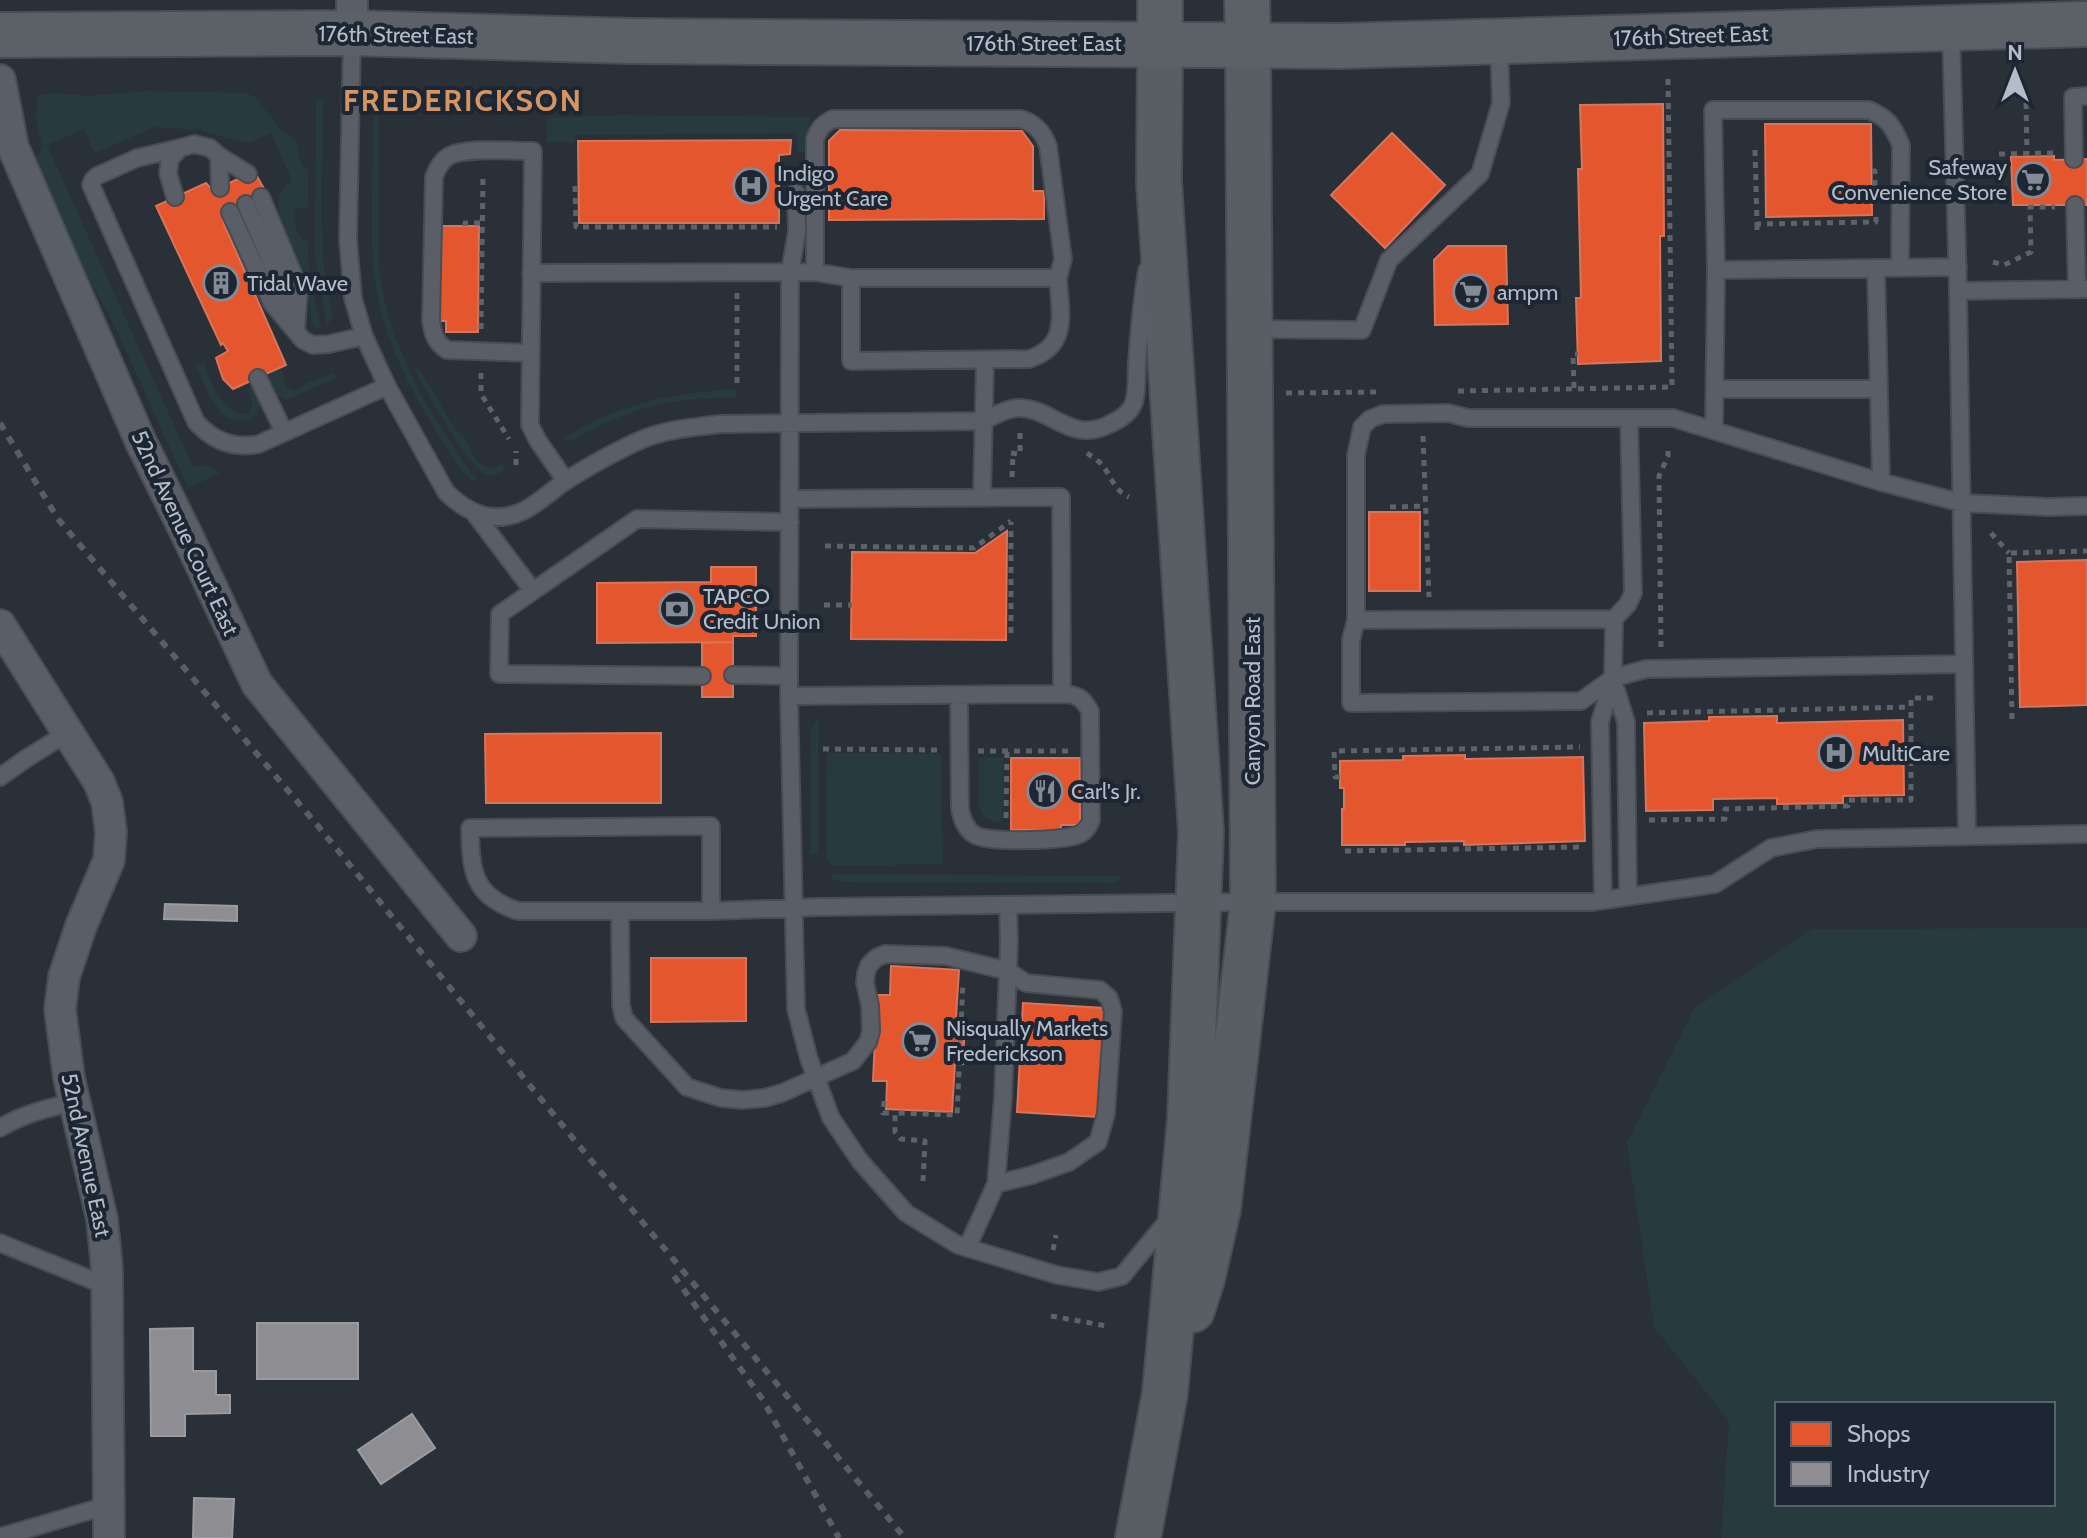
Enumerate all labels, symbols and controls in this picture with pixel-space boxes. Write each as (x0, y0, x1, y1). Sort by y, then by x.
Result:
street label: 176th Street East (318, 20, 474, 50)
street label: 176th Street East (1613, 20, 1770, 52)
street label: 176th Street East (966, 30, 1122, 57)
north arrow (1975, 32, 2055, 112)
text: N (2007, 39, 2023, 66)
district label: FREDERICKSON (343, 82, 583, 119)
place label: Safeway Convenience Store (1831, 154, 2007, 206)
place label: Indigo Urgent Care (777, 160, 888, 212)
supermarket icon: Safeway Convenience Store (2014, 161, 2052, 199)
hospital icon: Indigo Urgent Care (732, 167, 770, 205)
building icon: Tidal Wave (202, 264, 240, 302)
place label: Tidal Wave (247, 270, 348, 297)
supermarket icon: ampm (1452, 273, 1490, 311)
place label: ampm (1497, 279, 1558, 306)
street label: 52nd Avenue Court East (126, 426, 245, 640)
place label: TAPCO Credit Union (703, 583, 821, 635)
bank icon: TAPCO Credit Union (658, 590, 696, 628)
street label: Canyon Road East (1239, 616, 1266, 785)
hospital icon: MultiCare (1817, 734, 1855, 772)
place label: MultiCare (1862, 740, 1950, 767)
restaurant icon: Carl's Jr. (1026, 772, 1064, 810)
place label: Carl's Jr. (1071, 778, 1141, 805)
place label: Nisqually Markets Frederickson (946, 1015, 1108, 1067)
supermarket icon: Nisqually Markets Frederickson (901, 1022, 939, 1060)
street label: 52nd Avenue East (55, 1071, 117, 1240)
legend (1775, 1402, 2055, 1506)
text: Shops (1847, 1419, 1910, 1448)
text: Industry (1847, 1459, 1930, 1488)

